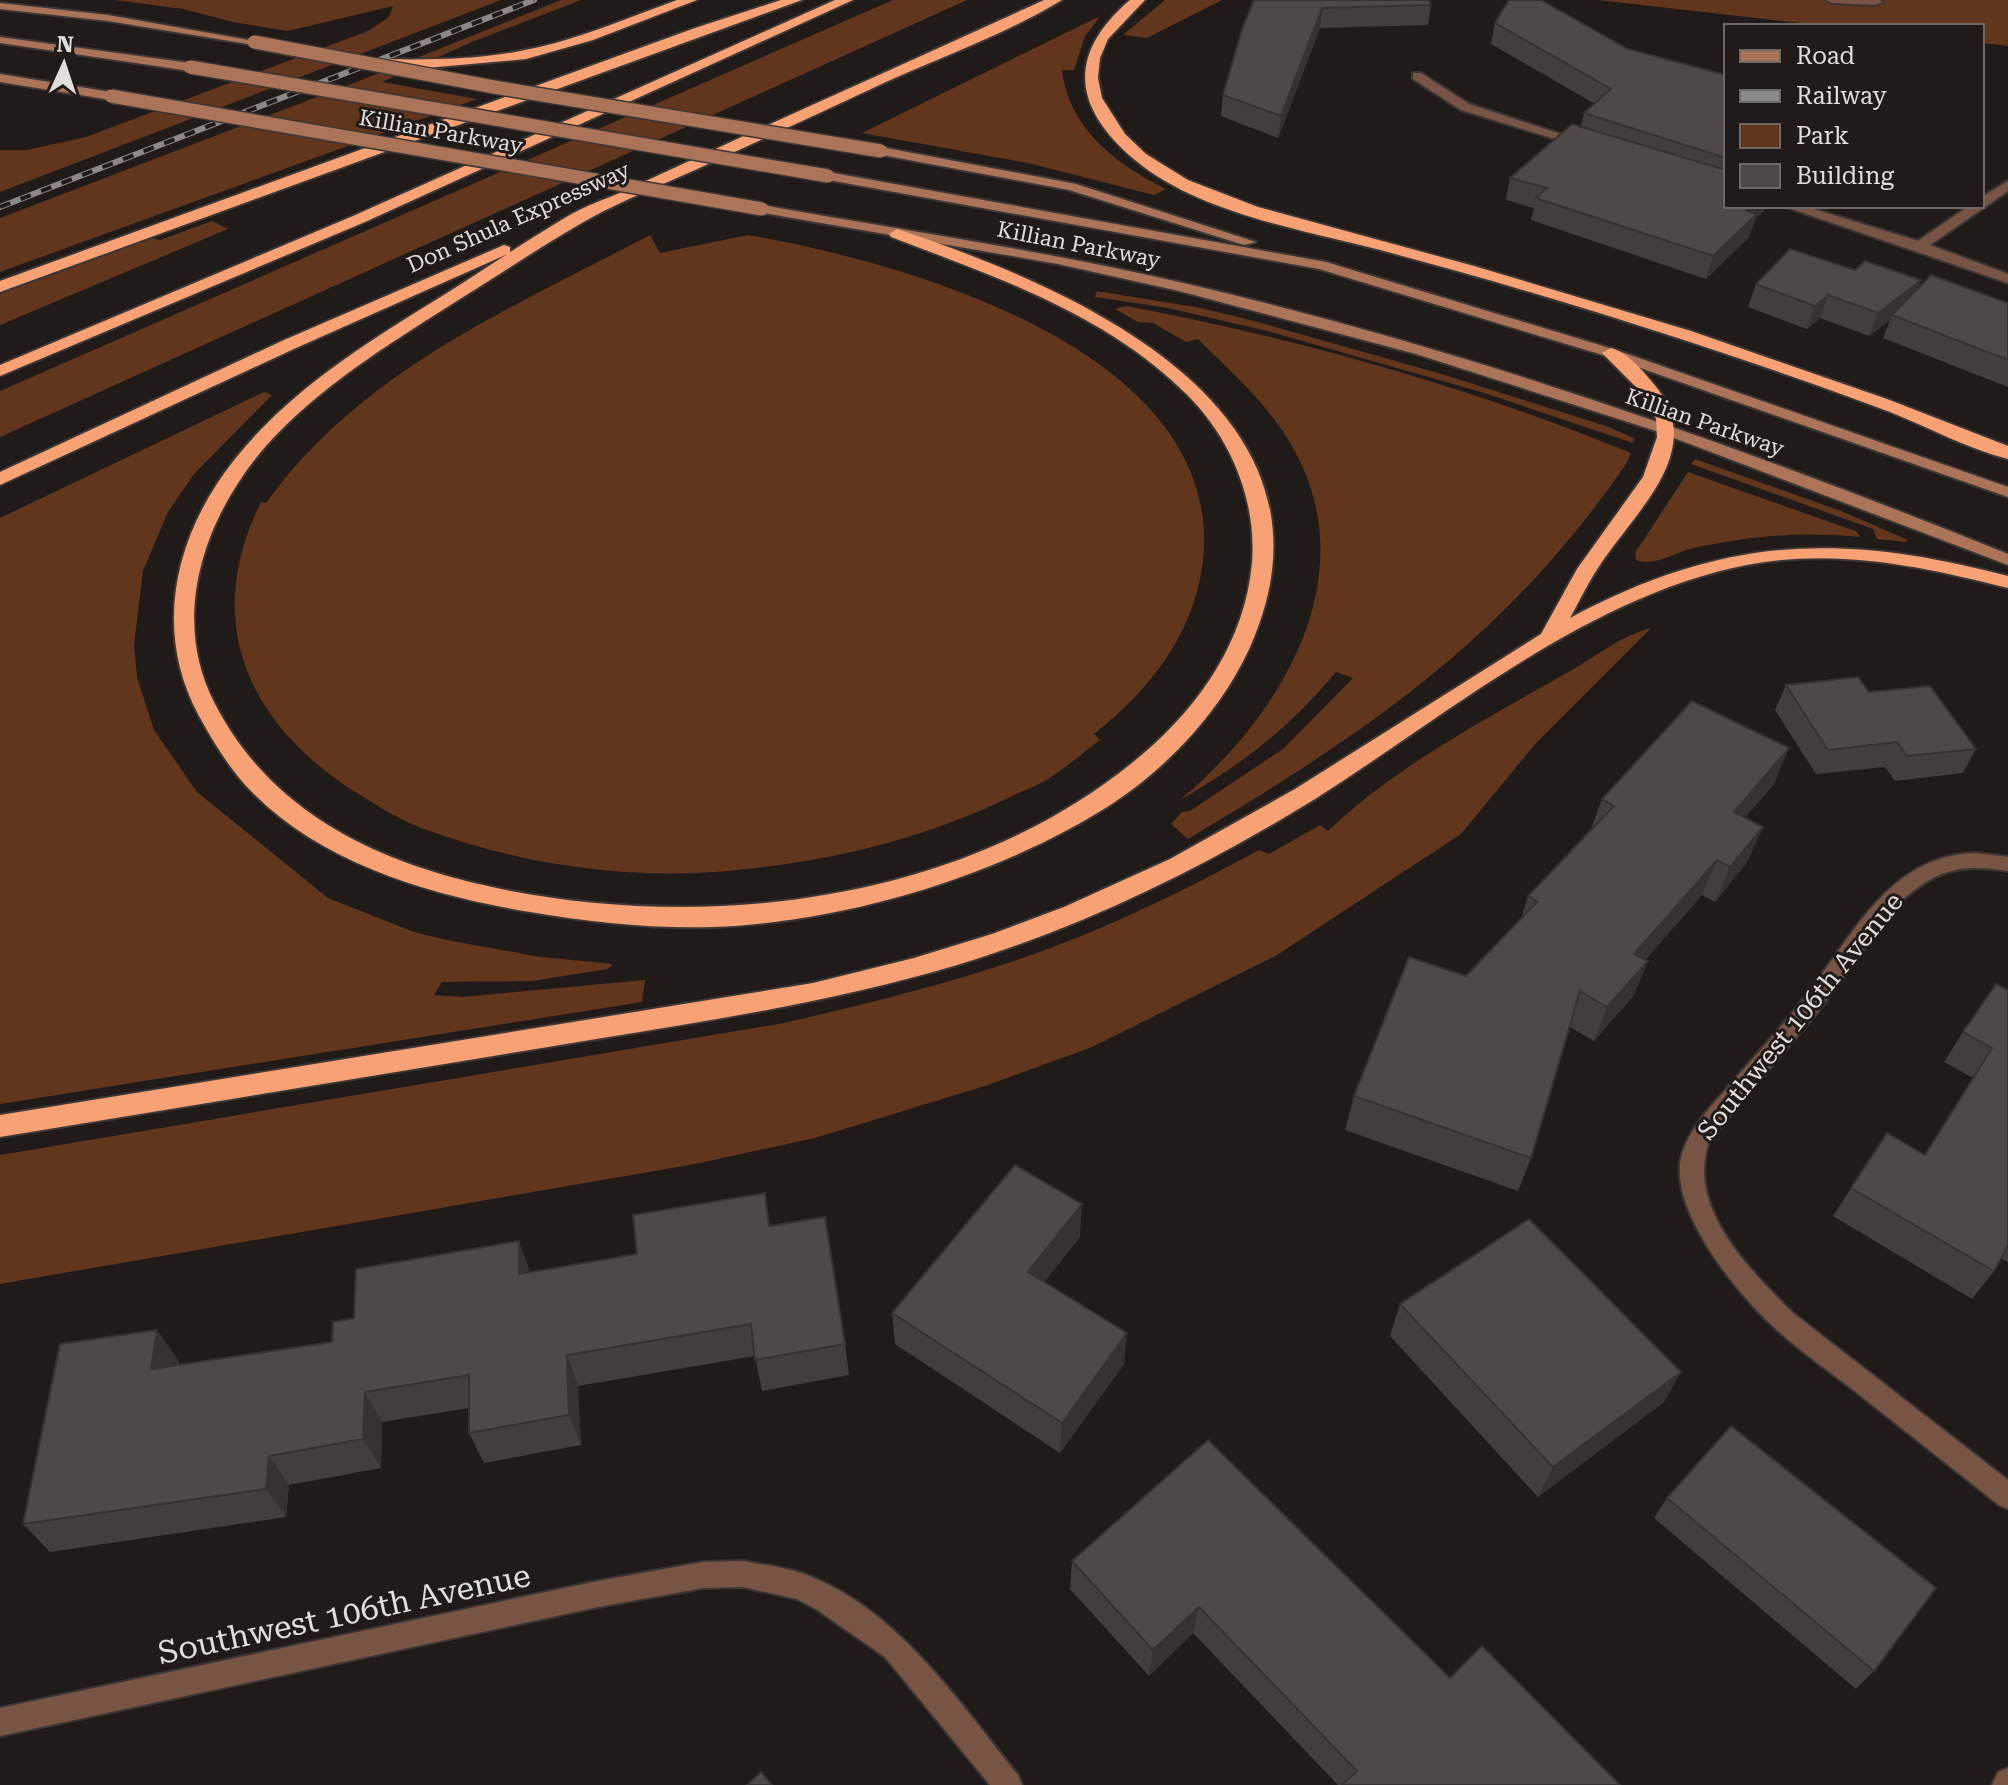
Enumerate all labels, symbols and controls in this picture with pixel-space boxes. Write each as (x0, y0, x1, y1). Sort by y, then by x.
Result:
north arrow (24, 24, 104, 104)
legend (1724, 24, 1984, 208)
text: N (56, 32, 74, 57)
text: Road (1796, 42, 1855, 70)
text: Railway (1796, 82, 1887, 110)
street label: Killian Parkway (357, 105, 525, 158)
text: Park (1796, 122, 1849, 150)
street label: Don Shula Expressway (403, 157, 633, 278)
text: Building (1796, 162, 1894, 190)
street label: Killian Parkway (995, 216, 1163, 273)
street label: Killian Parkway (1622, 384, 1787, 461)
street label: Southwest 106th Avenue (1691, 887, 1909, 1145)
street label: Southwest 106th Avenue (154, 1556, 534, 1672)

